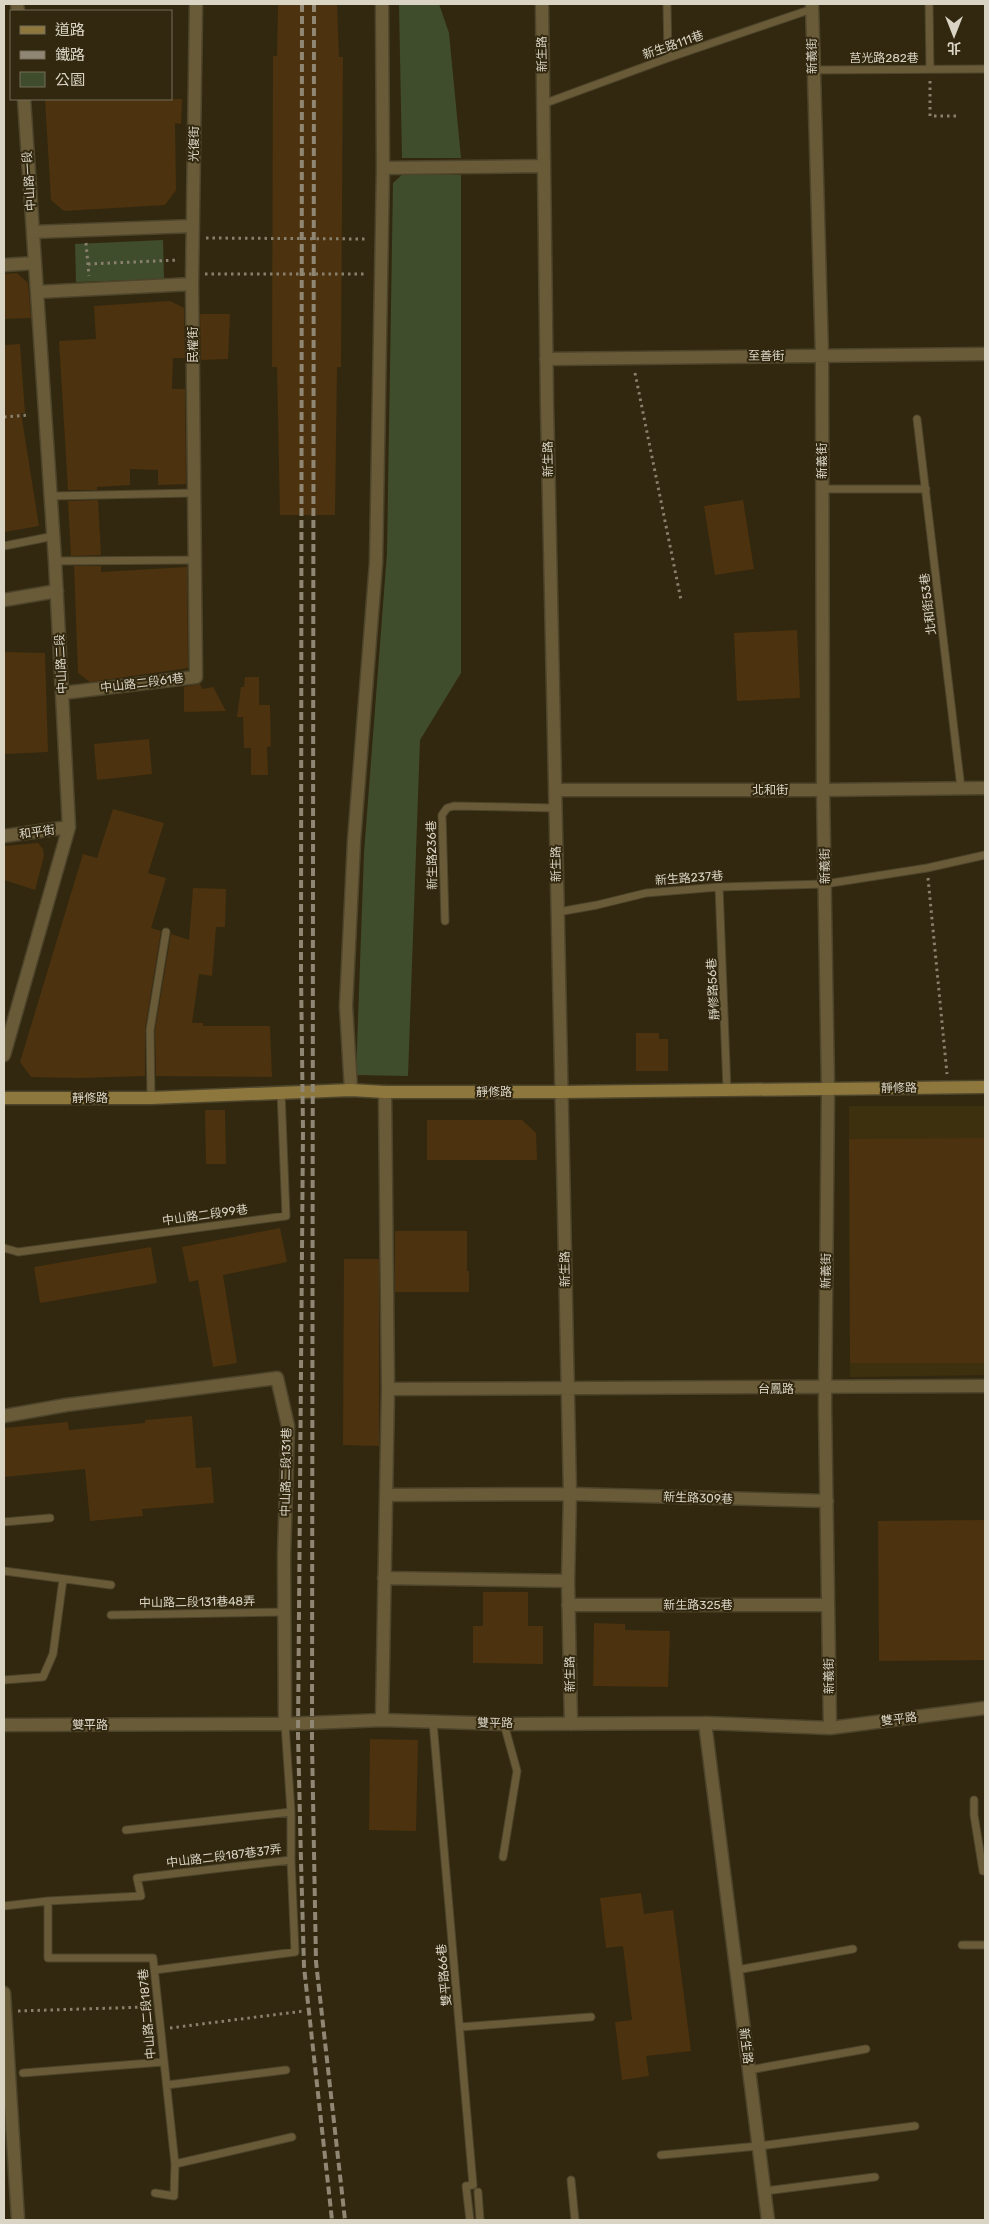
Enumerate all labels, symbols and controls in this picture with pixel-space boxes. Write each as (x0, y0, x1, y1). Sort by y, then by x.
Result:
legend (10, 10, 172, 100)
north arrow (929, 10, 979, 60)
text: 道路 (55, 21, 85, 39)
street label: 新生路111巷 (641, 28, 705, 62)
street label: 新生路 (535, 36, 549, 72)
street label: 新義街 (805, 38, 819, 74)
text: 北 (947, 39, 961, 56)
text: 鐵路 (55, 46, 85, 64)
street label: 莒光路282巷 (849, 51, 919, 65)
text: 公園 (55, 71, 85, 89)
street label: 光復街 (187, 126, 201, 162)
street label: 中山路一段 (20, 151, 38, 211)
street label: 民權街 (186, 327, 200, 363)
street label: 至善街 (748, 349, 784, 363)
street label: 新生路 (541, 441, 555, 477)
street label: 新義街 (815, 443, 829, 479)
street label: 北和街53巷 (917, 572, 939, 636)
street label: 中山路二段 (52, 634, 70, 694)
street label: 中山路二段61巷 (99, 671, 185, 695)
street label: 北和街 (752, 783, 788, 797)
street label: 新生路236巷 (424, 820, 440, 890)
street label: 和平街 (18, 823, 56, 841)
street label: 新生路 (549, 846, 563, 882)
street label: 新義街 (818, 848, 832, 884)
street label: 新生路237巷 (654, 869, 724, 887)
street label: 靜修路56巷 (704, 957, 722, 1021)
street label: 靜修路 (881, 1081, 917, 1095)
street label: 靜修路 (476, 1085, 512, 1099)
street label: 靜修路 (72, 1091, 108, 1105)
street label: 中山路二段99巷 (161, 1202, 249, 1228)
street label: 新生路 (558, 1251, 572, 1287)
street label: 新義街 (819, 1253, 833, 1289)
street label: 台鳳路 (758, 1382, 794, 1396)
street label: 中山路二段131巷 (278, 1427, 294, 1517)
street label: 新生路309巷 (663, 1490, 733, 1506)
street label: 中山路二段131巷48弄 (139, 1594, 255, 1610)
street label: 新生路325巷 (663, 1598, 733, 1612)
street label: 新生路 (563, 1656, 577, 1692)
street label: 新義街 (822, 1658, 836, 1694)
street label: 雙平路 (880, 1710, 918, 1728)
street label: 雙平路 (477, 1716, 513, 1730)
street label: 雙平路 (72, 1718, 108, 1732)
street label: 中山路二段187巷37弄 (165, 1842, 283, 1870)
street label: 雙平路66巷 (434, 1943, 454, 2007)
street label: 中山路二段187巷 (136, 1968, 158, 2060)
street label: 新生路 (737, 2027, 755, 2065)

